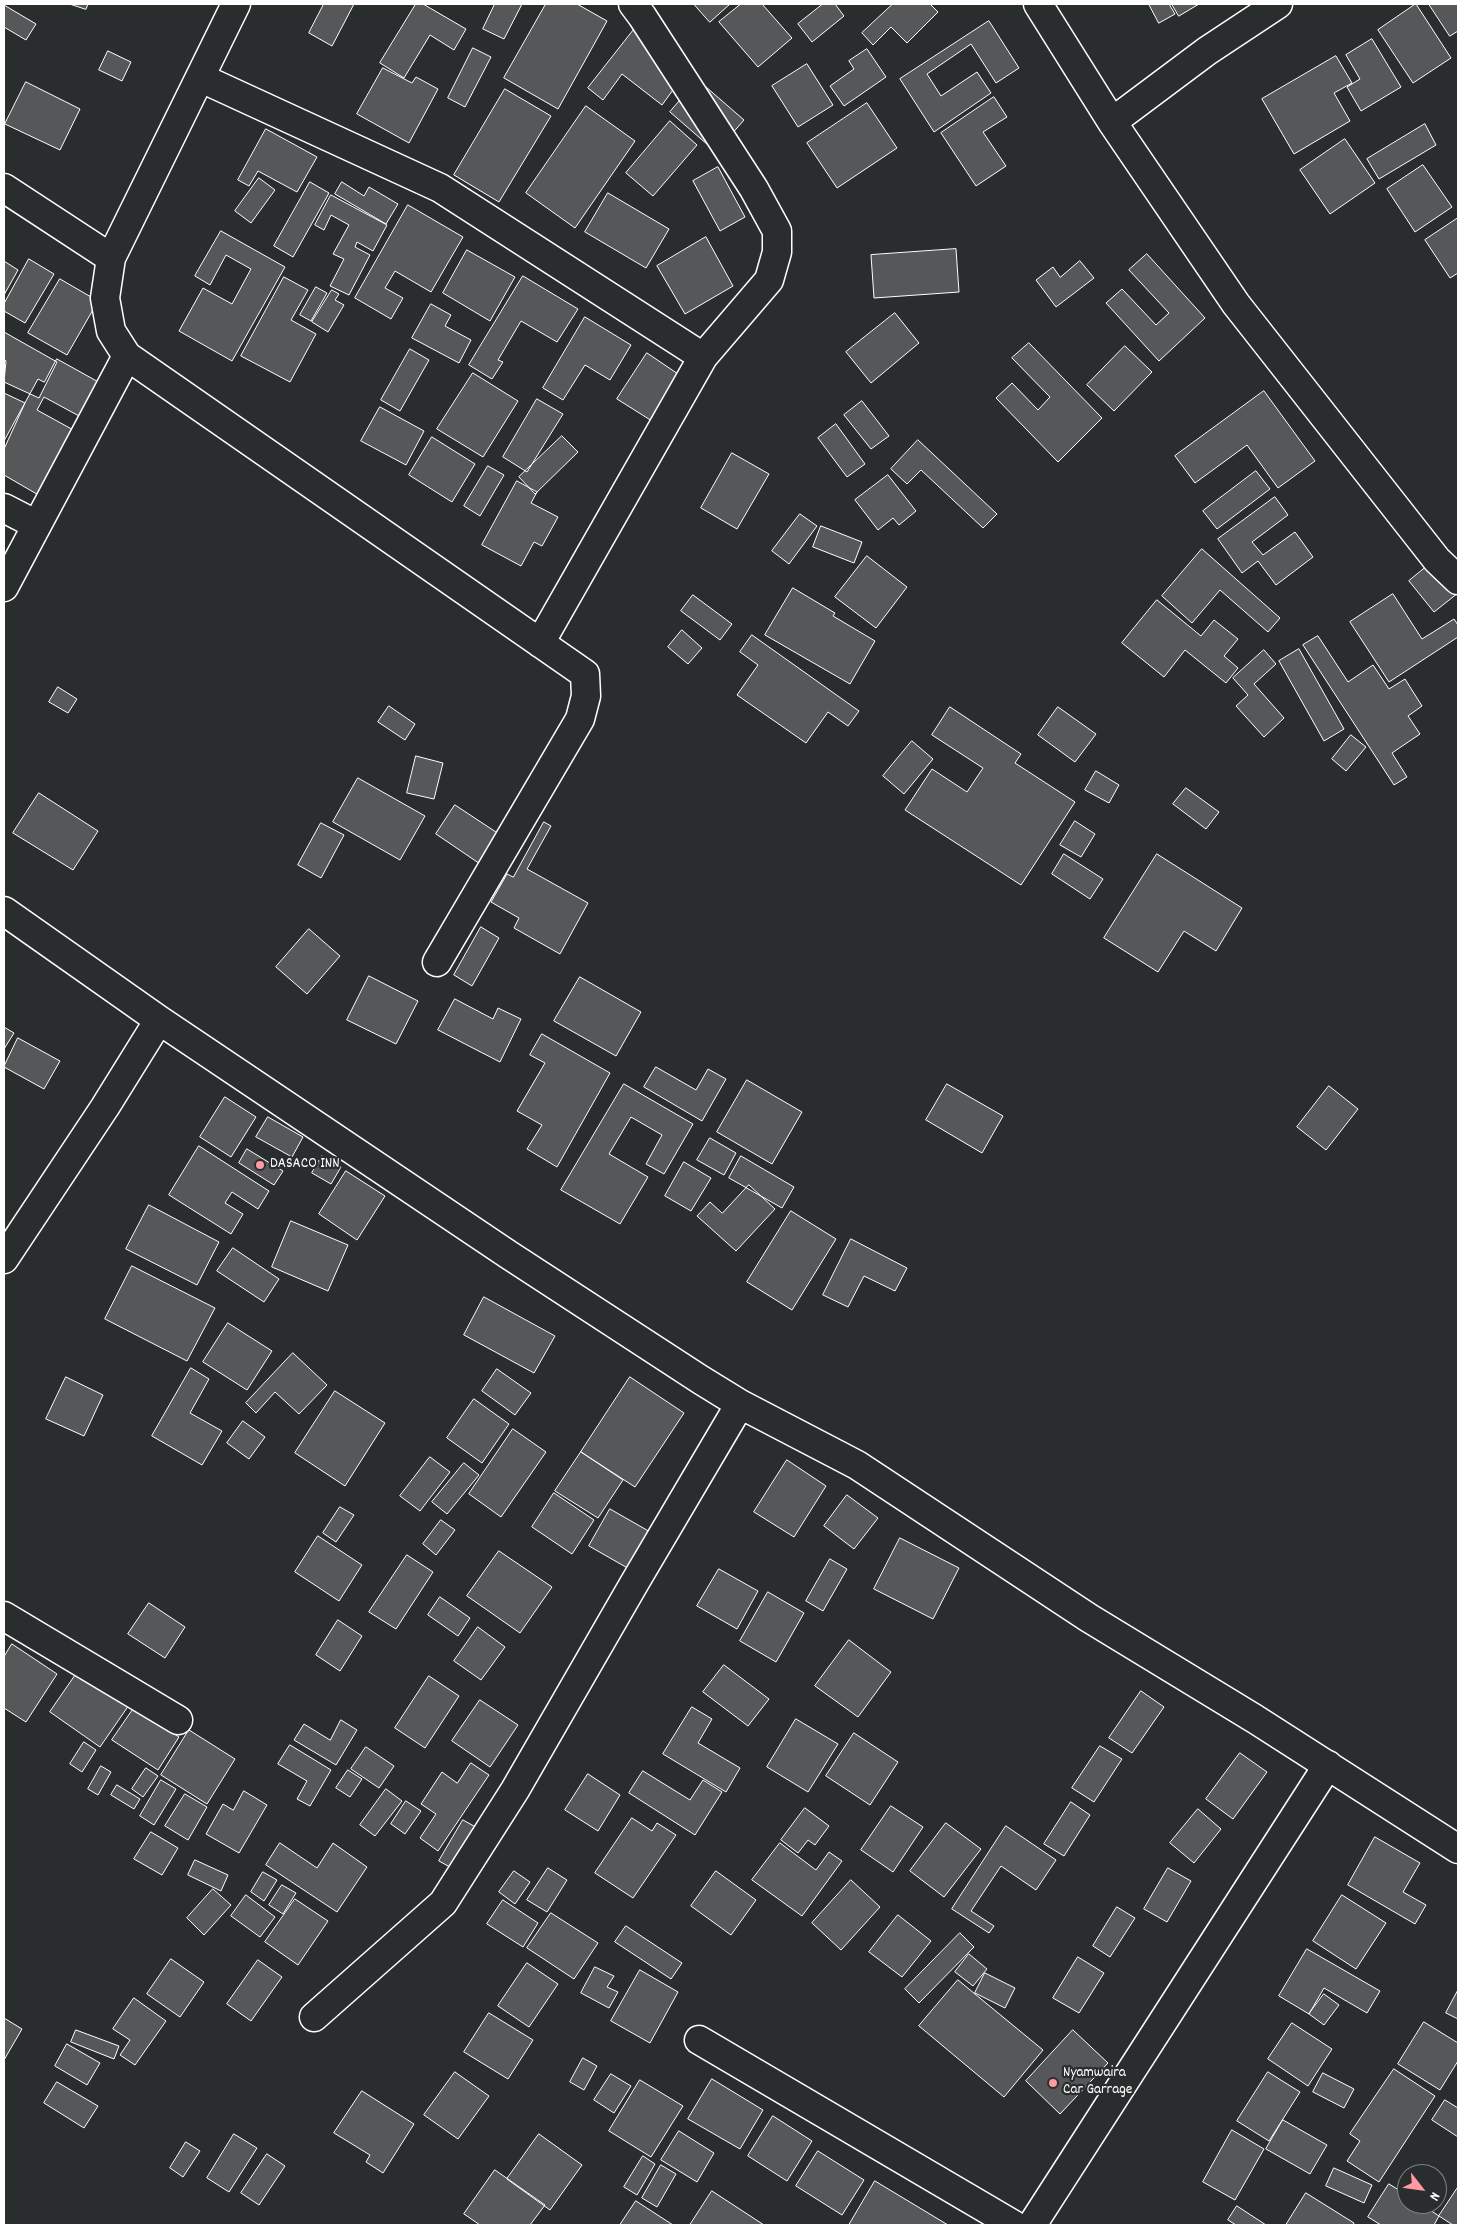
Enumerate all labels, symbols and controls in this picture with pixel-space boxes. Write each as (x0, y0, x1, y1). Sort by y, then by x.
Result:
place label: DASACO INN (270, 1156, 340, 1174)
marker: DASACO INN (254, 1159, 266, 1171)
place label: Nyamwaira Car Garrage (1063, 2065, 1132, 2100)
marker: Nyamwaira Car Garrage (1047, 2077, 1059, 2089)
north arrow (1397, 2164, 1447, 2214)
text: N (1424, 2188, 1445, 2204)

